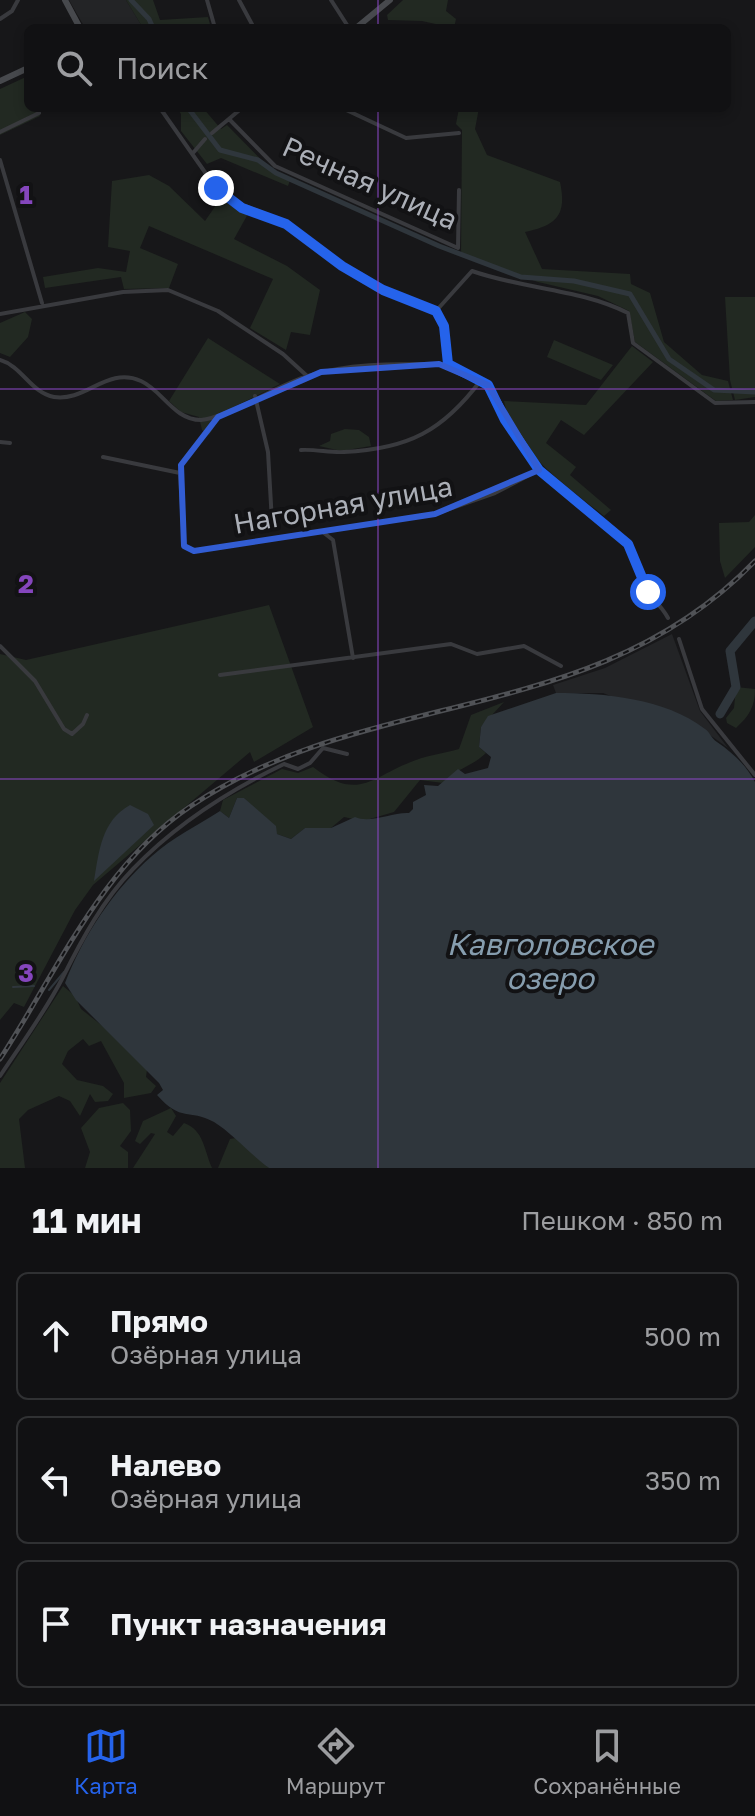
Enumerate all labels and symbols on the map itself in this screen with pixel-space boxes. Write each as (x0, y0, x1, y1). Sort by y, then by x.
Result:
street label: Речная улица (278, 129, 463, 236)
route end (198, 170, 234, 206)
text: 1 (19, 179, 33, 210)
street label: Нагорная улица (231, 469, 455, 540)
text: 2 (18, 568, 34, 599)
route start (630, 574, 666, 610)
water label: Кавголовское озеро (447, 926, 656, 996)
text: 3 (18, 957, 34, 988)

